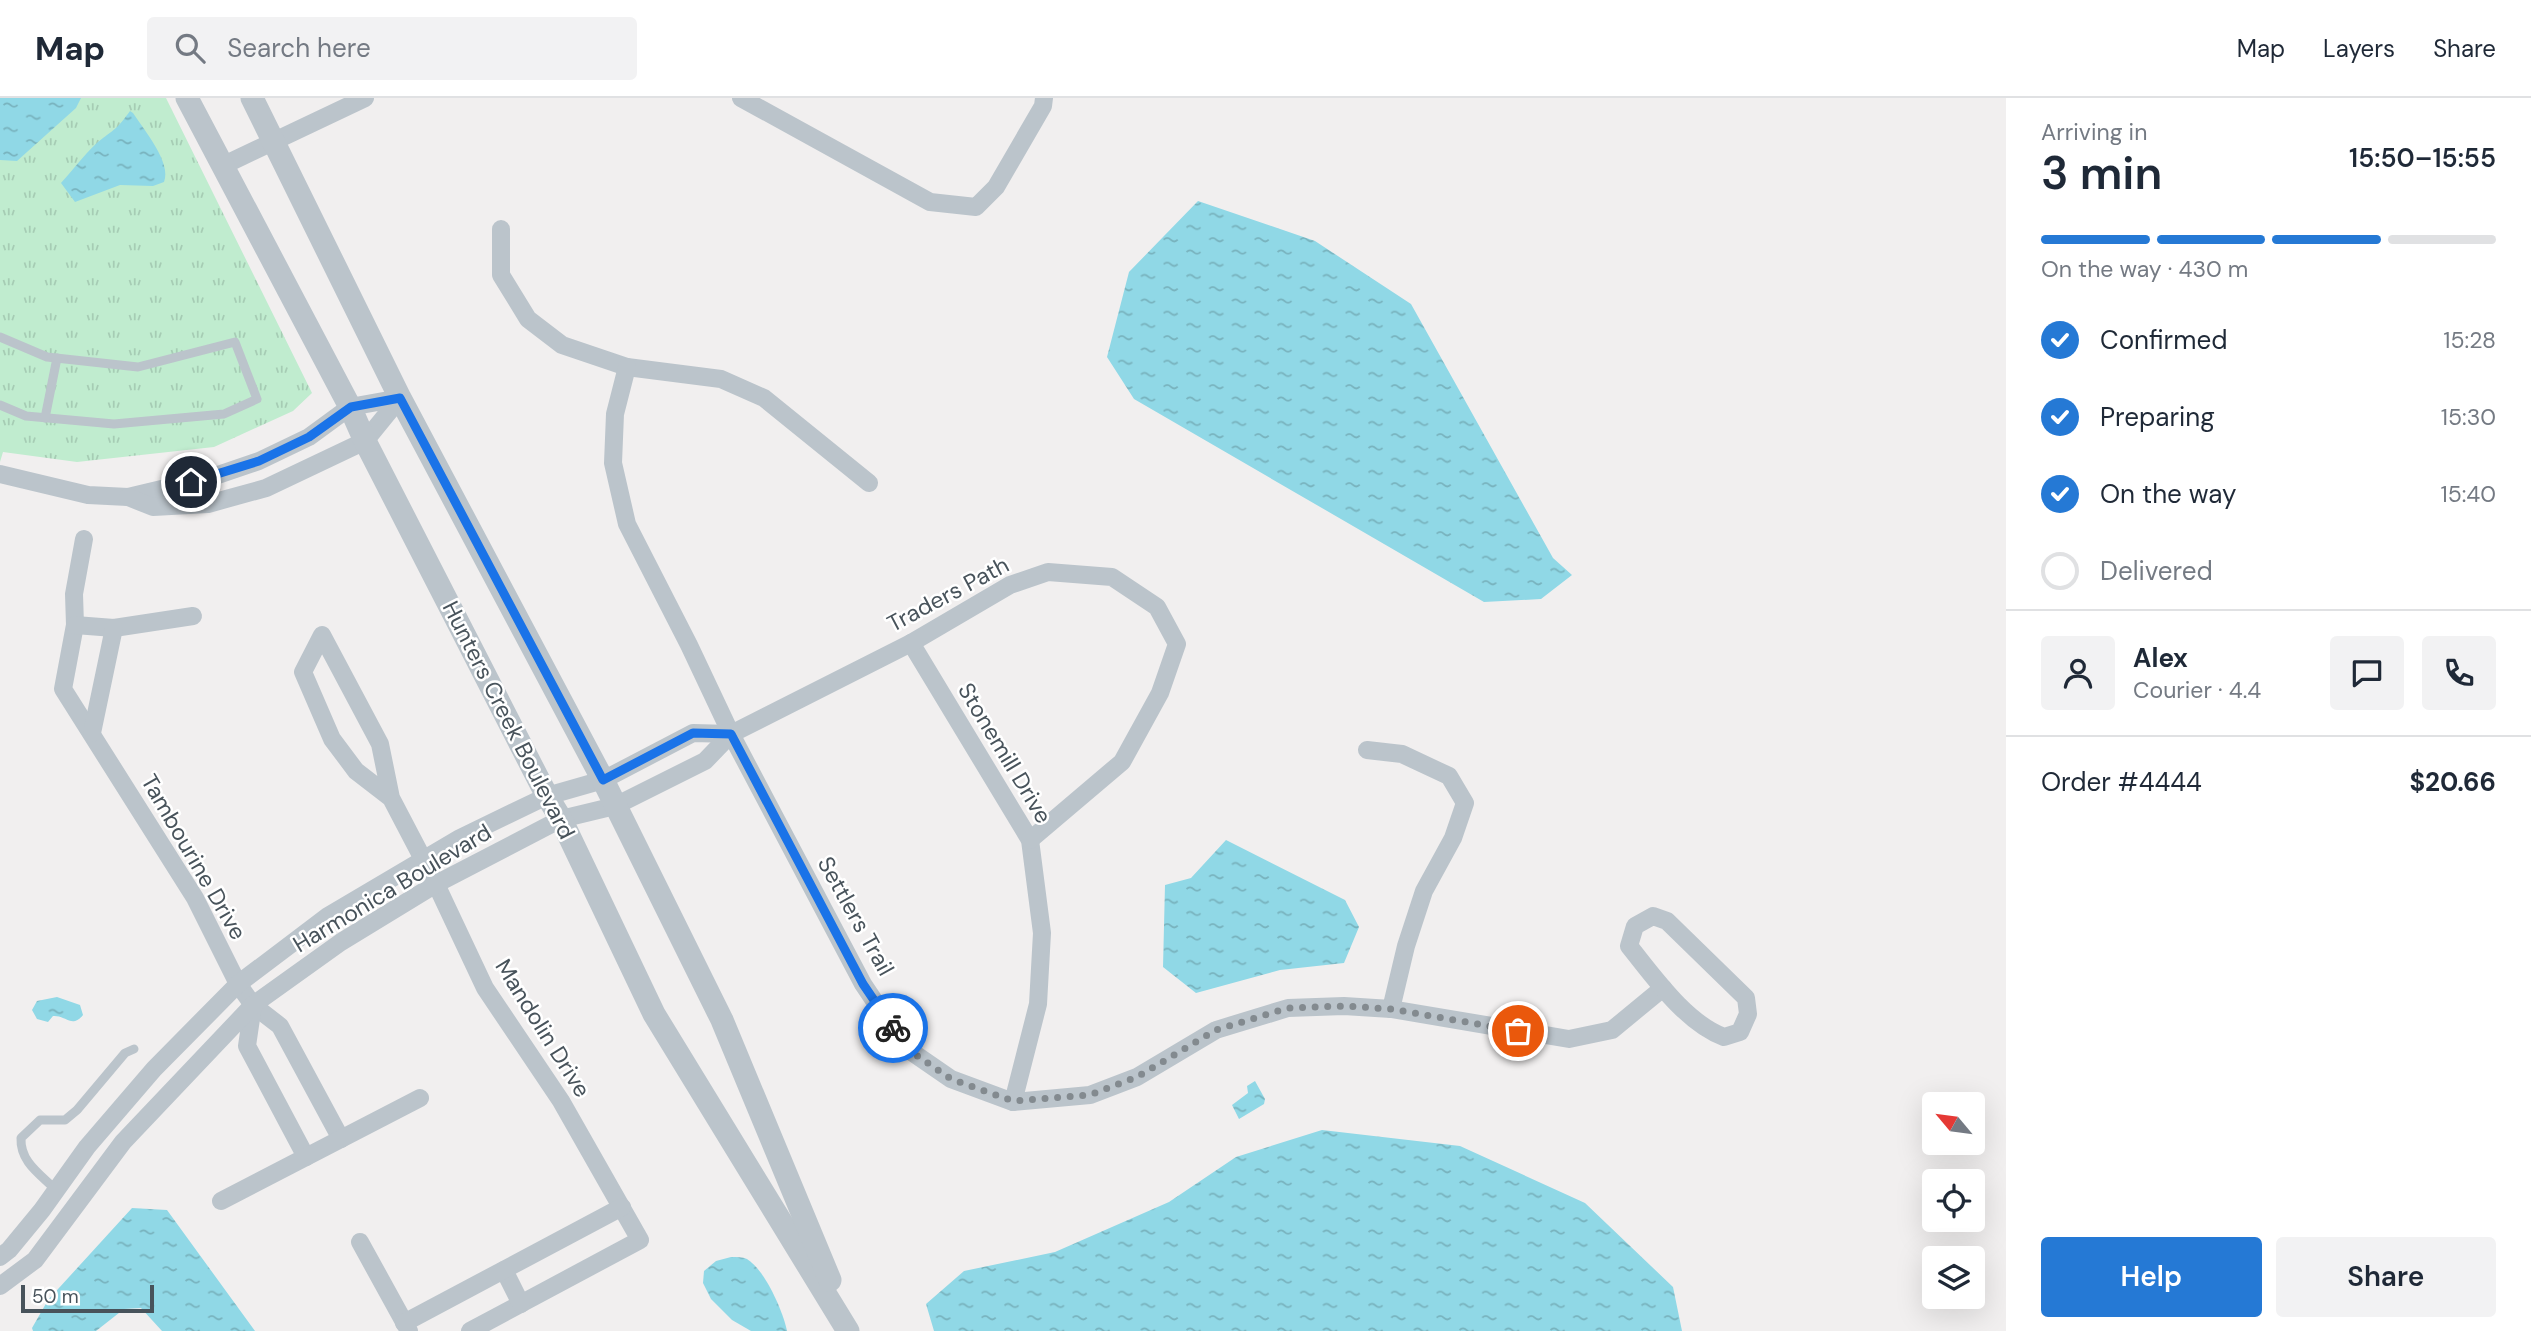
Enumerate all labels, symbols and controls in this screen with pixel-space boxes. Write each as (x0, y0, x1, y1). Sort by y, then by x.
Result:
search box (147, 17, 637, 80)
text: Map (35, 27, 105, 70)
icon: search (171, 29, 209, 67)
text: Search here (227, 31, 371, 65)
text: Map (2237, 33, 2285, 64)
text: Layers (2323, 33, 2395, 64)
text: Share (2433, 33, 2496, 64)
text: Arriving in (2041, 117, 2147, 147)
text: 15:50–15:55 (2349, 141, 2496, 175)
text: 3 min (2041, 143, 2162, 203)
text: On the way · 430 m (2041, 254, 2248, 284)
icon: check (2041, 321, 2079, 359)
text: Confirmed (2100, 323, 2227, 357)
text: 15:28 (2443, 325, 2496, 355)
icon: check (2041, 398, 2079, 436)
text: Preparing (2100, 400, 2215, 434)
text: 15:30 (2441, 402, 2496, 432)
pin (161, 452, 221, 512)
icon: home (172, 463, 210, 501)
icon: check (2041, 475, 2079, 513)
text: On the way (2100, 477, 2236, 511)
text: 15:40 (2440, 479, 2496, 509)
street label: Traders Path (882, 549, 1014, 639)
text: Delivered (2100, 554, 2213, 588)
street label: Hunters Creek Boulevard (436, 596, 582, 844)
button: person (2041, 636, 2115, 710)
button: chat (2330, 636, 2404, 710)
button: phone (2422, 636, 2496, 710)
text: Alex (2133, 641, 2188, 675)
text: Courier · 4.4 (2133, 675, 2261, 705)
street label: Stonemill Drive (951, 677, 1059, 829)
text: Order #4444 (2041, 765, 2202, 799)
text: $20.66 (2409, 765, 2496, 799)
street label: Tambourine Drive (134, 769, 254, 945)
street label: Harmonica Boulevard (287, 817, 497, 959)
street label: Settlers Trail (811, 851, 901, 981)
street label: Mandolin Drive (489, 953, 597, 1103)
courier (858, 993, 928, 1063)
pin (1488, 1001, 1548, 1061)
icon: bike (874, 1009, 912, 1047)
icon: bag (1499, 1012, 1537, 1050)
north arrow (1922, 1092, 1984, 1155)
map controls (1922, 1092, 1985, 1309)
button: locate (1922, 1169, 1985, 1232)
button: Help (2041, 1237, 2262, 1317)
button: Share (2276, 1237, 2496, 1317)
button: layers (1922, 1246, 1985, 1309)
scale bar (21, 1282, 154, 1314)
text: 50 m (32, 1284, 79, 1309)

